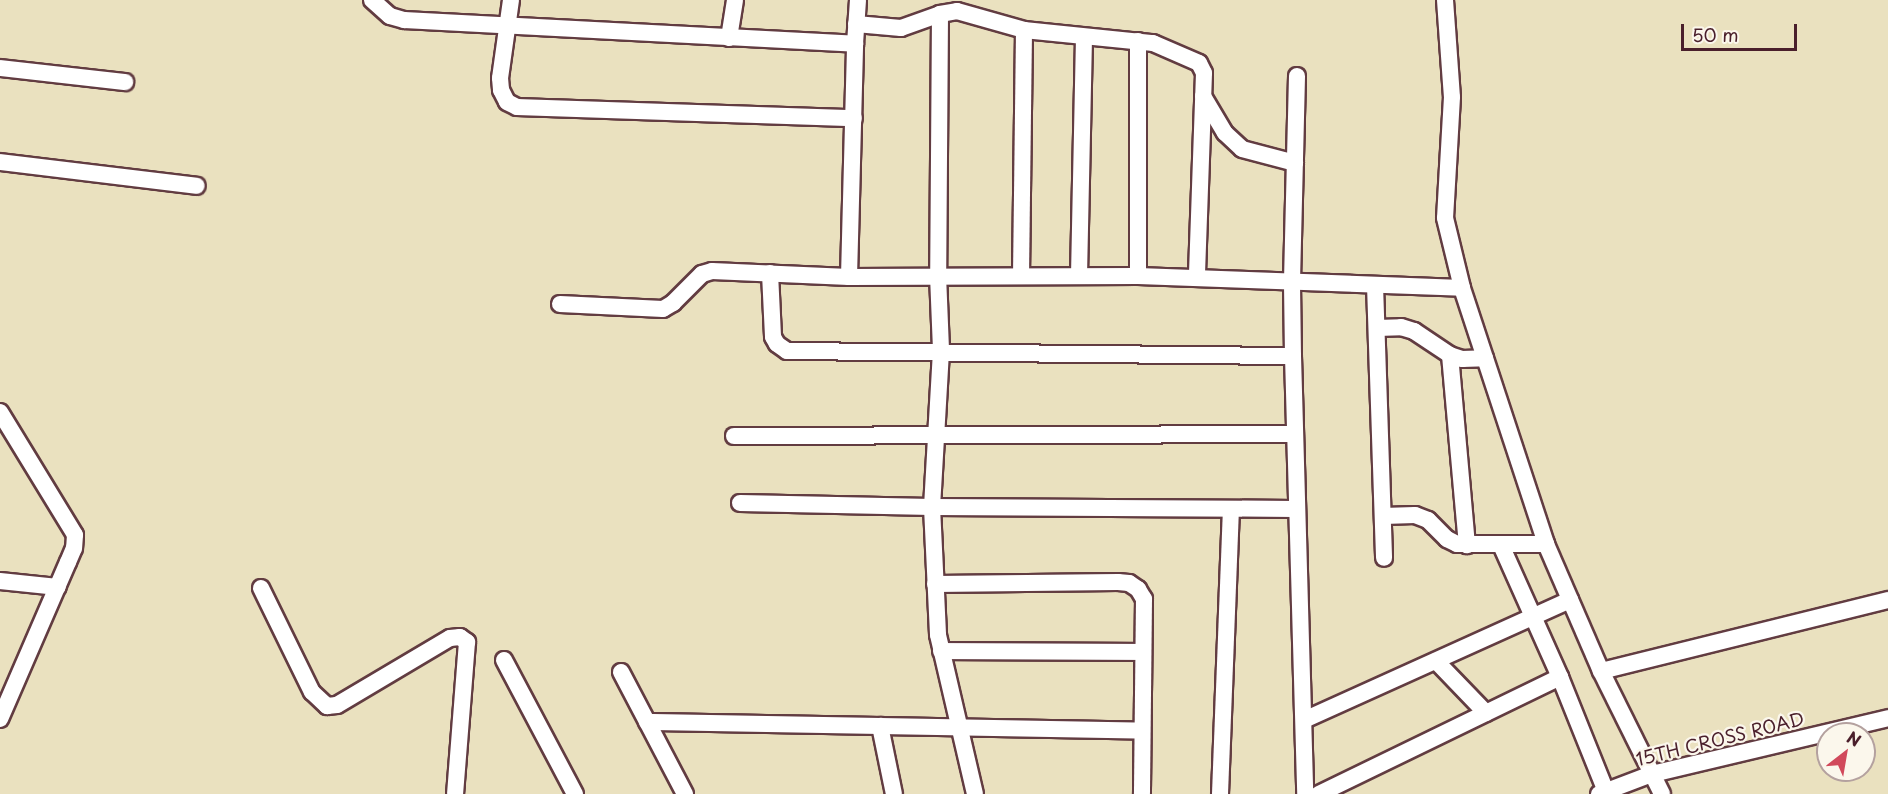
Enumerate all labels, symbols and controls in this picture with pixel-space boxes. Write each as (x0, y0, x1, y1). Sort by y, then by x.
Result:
scale bar (1684, 12, 1800, 50)
text: 50 m (1692, 21, 1739, 48)
street label: 15TH CROSS ROAD (1633, 708, 1807, 770)
north arrow (1816, 722, 1876, 782)
text: N (1843, 725, 1866, 752)

